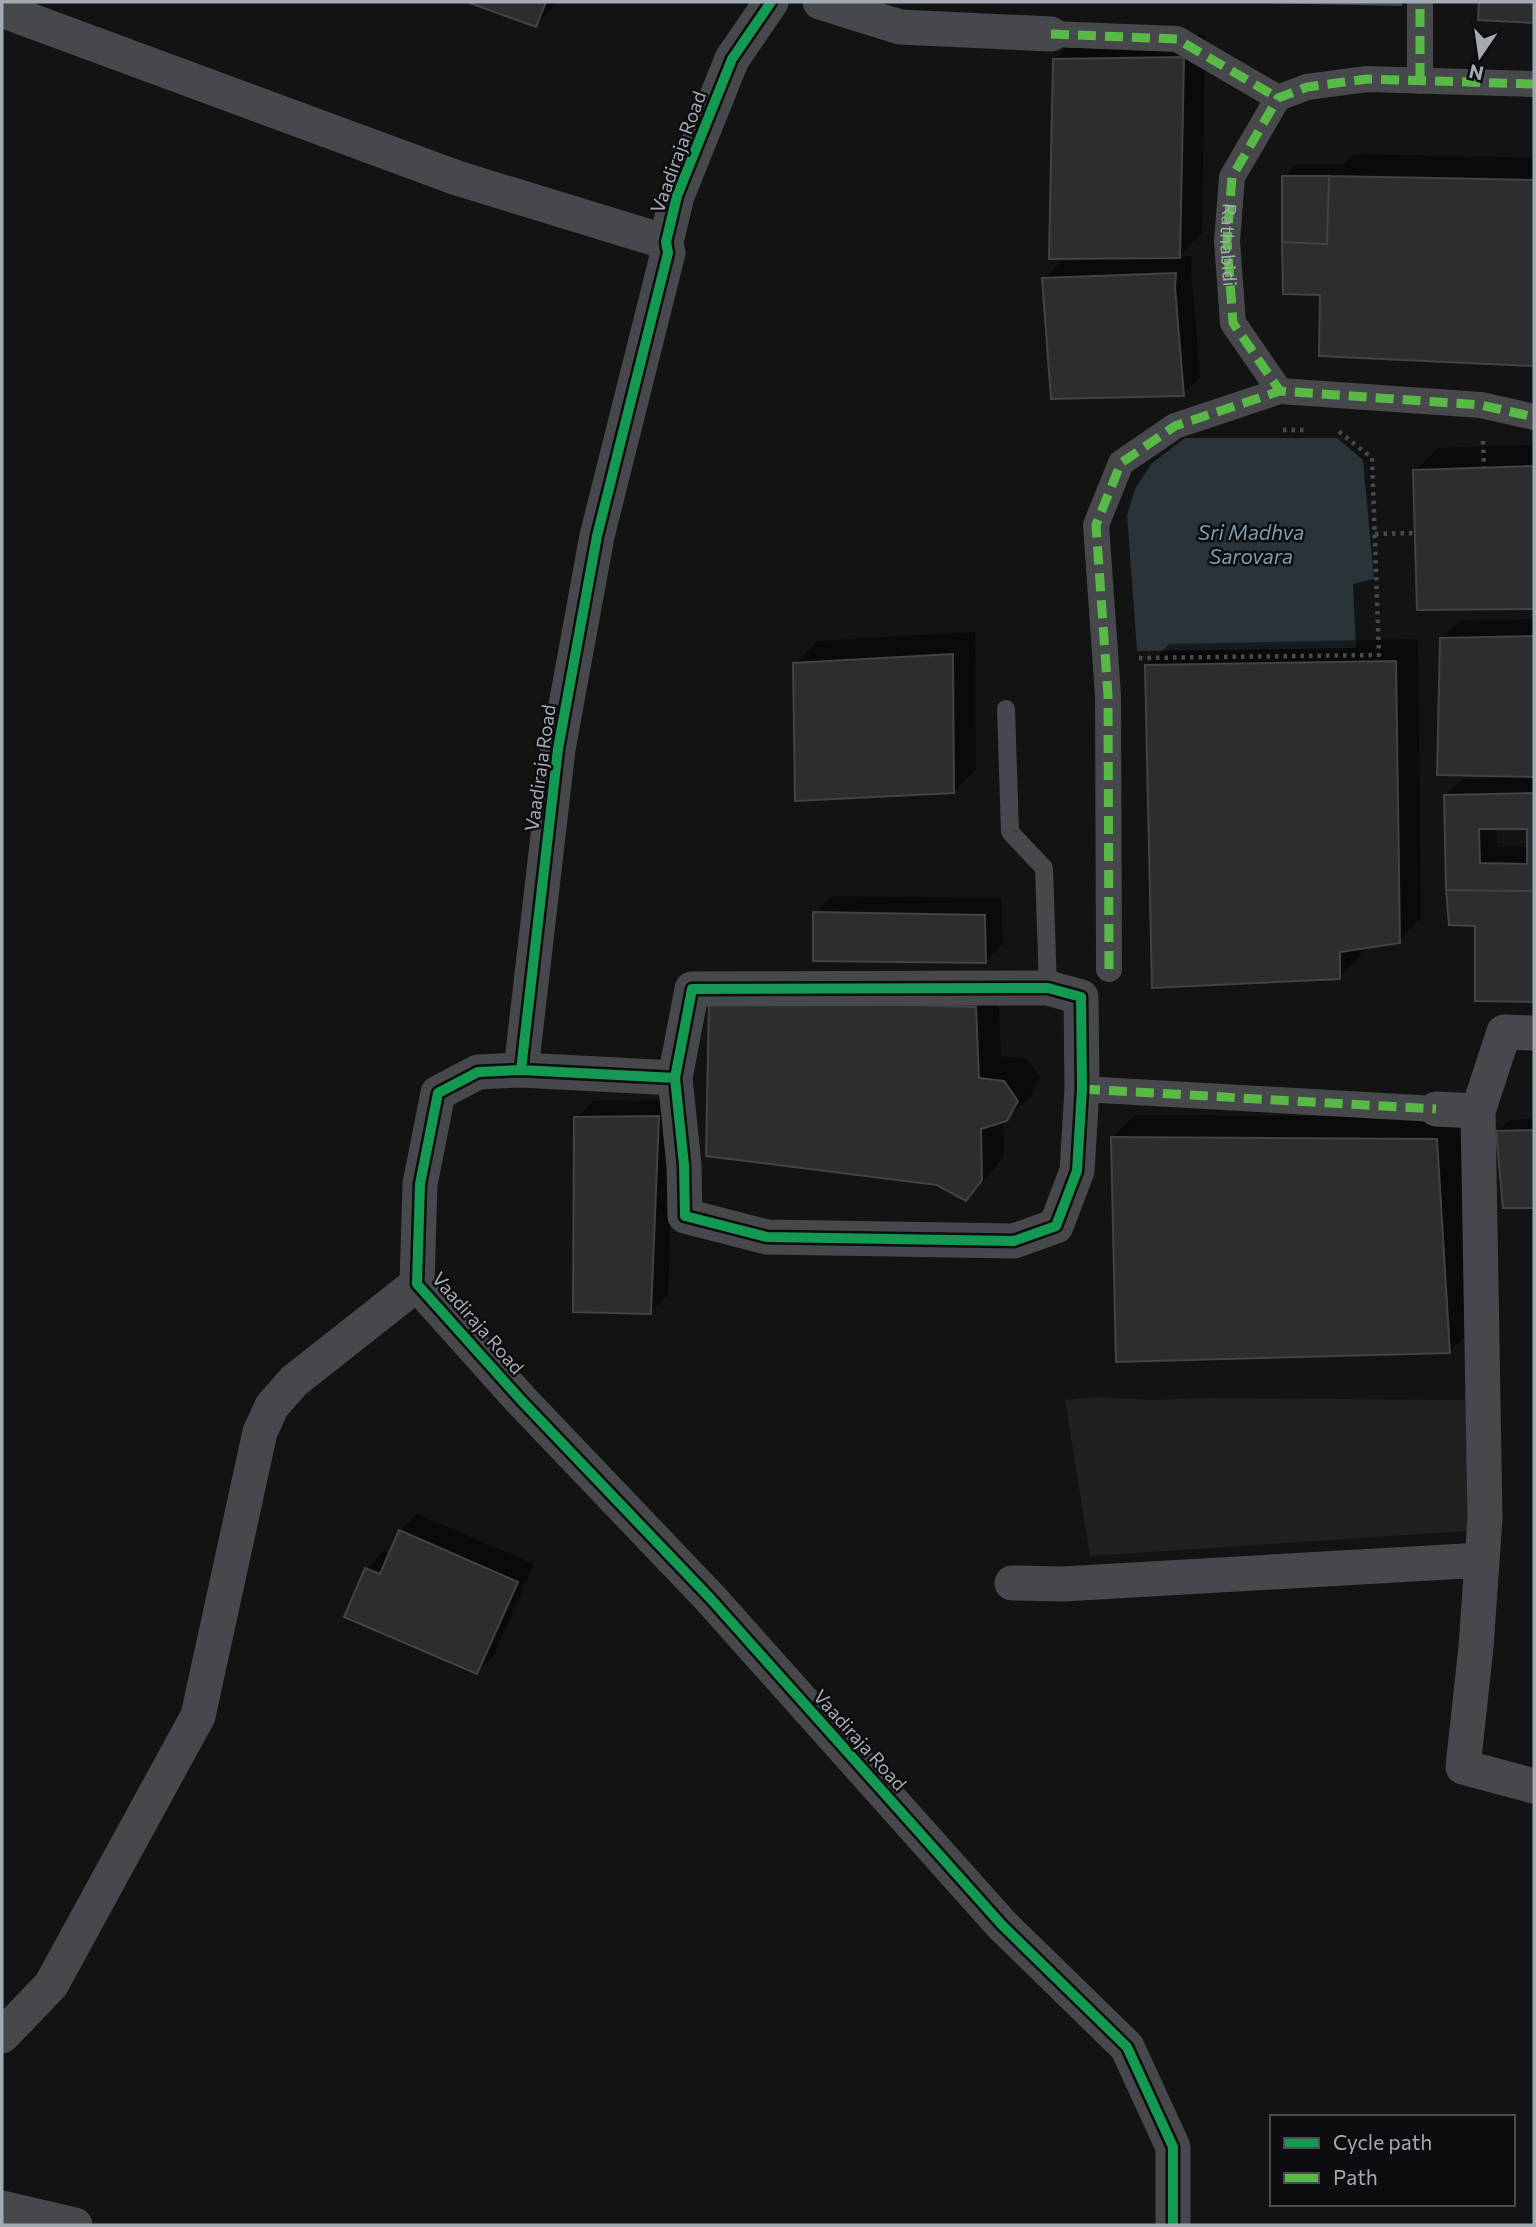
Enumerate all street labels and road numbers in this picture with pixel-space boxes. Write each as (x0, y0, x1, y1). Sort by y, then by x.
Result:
street label: Vaadiraja Road (645, 88, 710, 216)
street label: Rathabidi (1216, 202, 1242, 287)
street label: Vaadiraja Road (519, 703, 560, 833)
street label: Vaadiraja Road (428, 1267, 529, 1378)
street label: Vaadiraja Road (809, 1684, 912, 1795)

